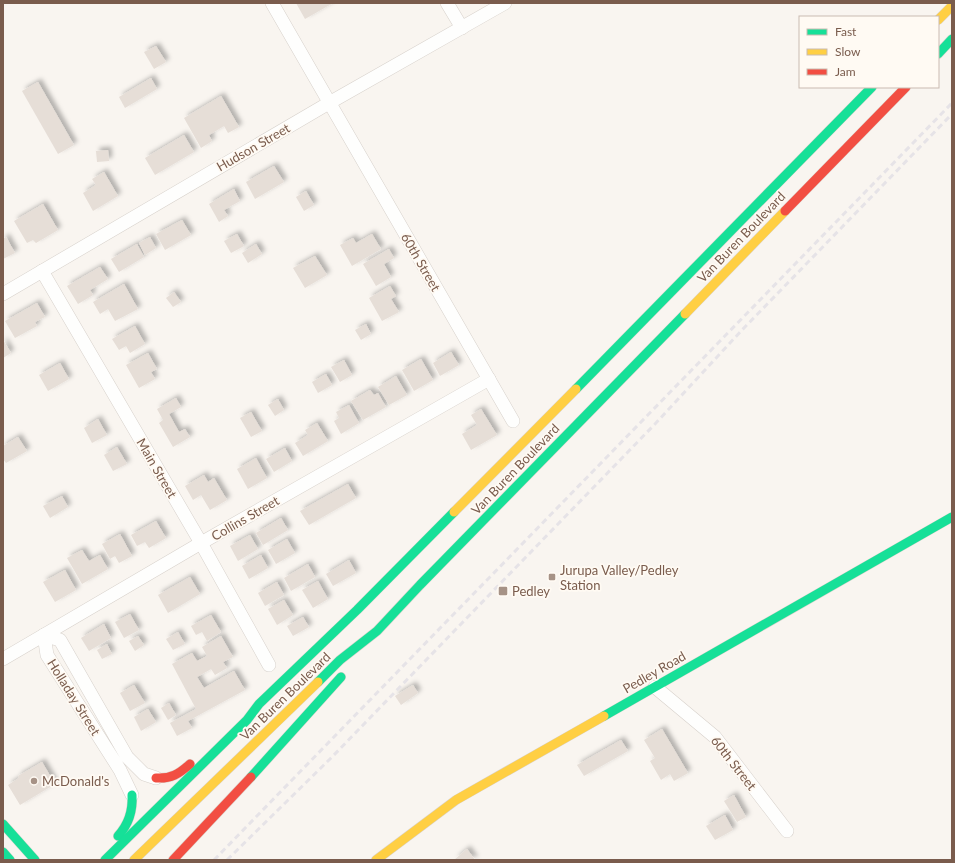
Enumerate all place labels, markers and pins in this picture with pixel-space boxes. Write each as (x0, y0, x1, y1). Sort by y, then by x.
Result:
place label: Jurupa Valley/Pedley Station (560, 562, 679, 593)
marker: Jurupa Valley/Pedley Station (547, 572, 557, 582)
place label: Pedley (512, 583, 550, 599)
marker: Pedley (497, 585, 509, 597)
place label: McDonald's (42, 773, 110, 789)
marker: McDonald's (29, 776, 39, 786)

